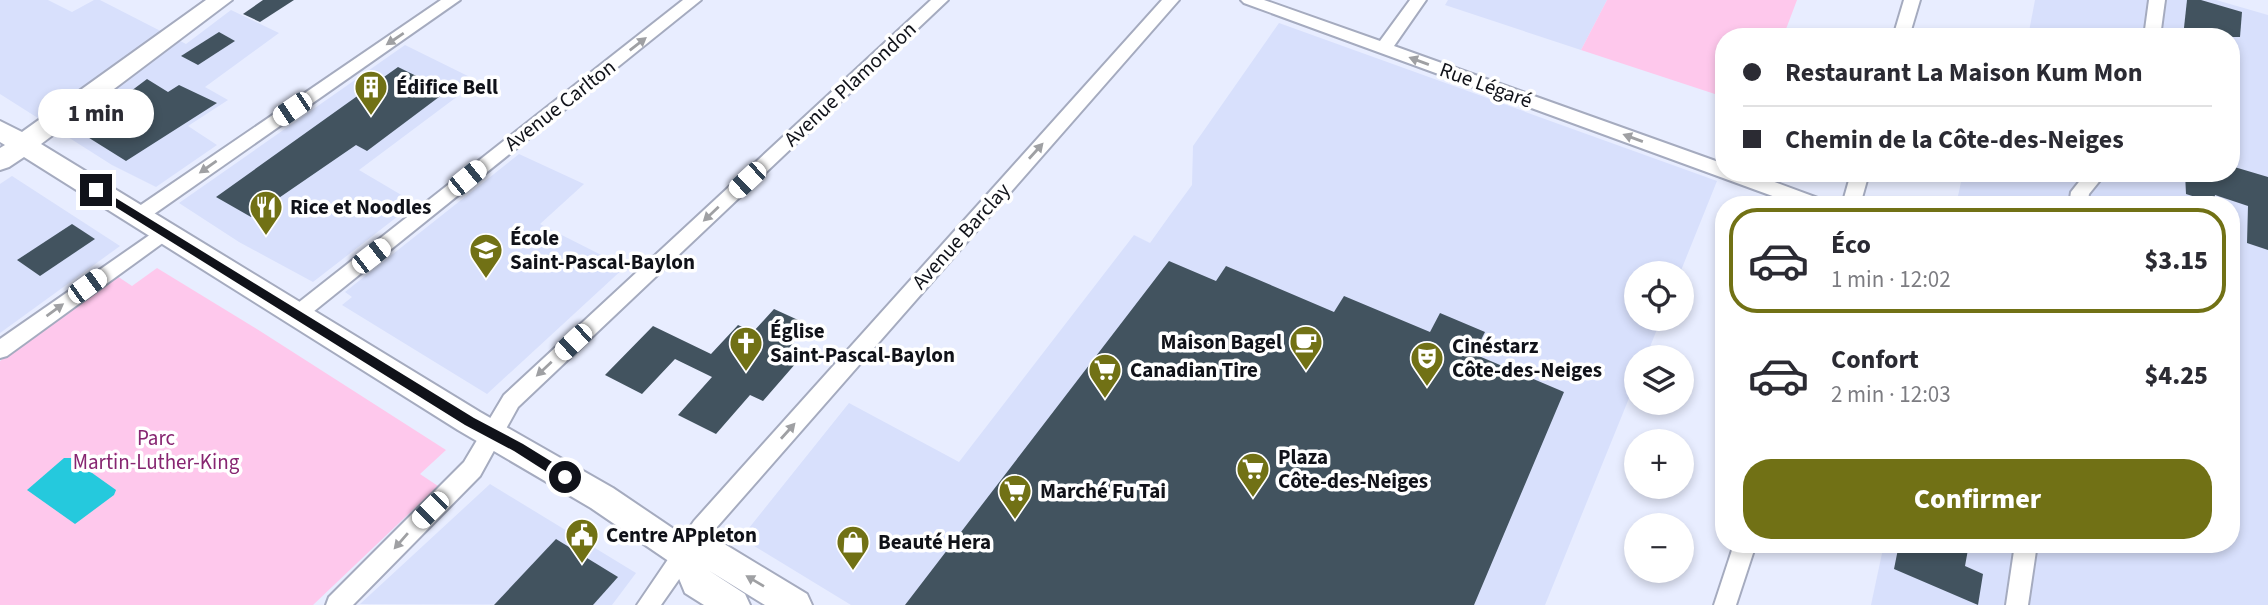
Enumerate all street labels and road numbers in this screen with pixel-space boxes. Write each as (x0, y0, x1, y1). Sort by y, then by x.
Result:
street label: Avenue Plamondon (777, 15, 923, 153)
street label: Avenue Carlton (498, 52, 622, 158)
street label: Rue Légaré (1436, 54, 1536, 116)
street label: Avenue Barclay (905, 176, 1017, 296)

